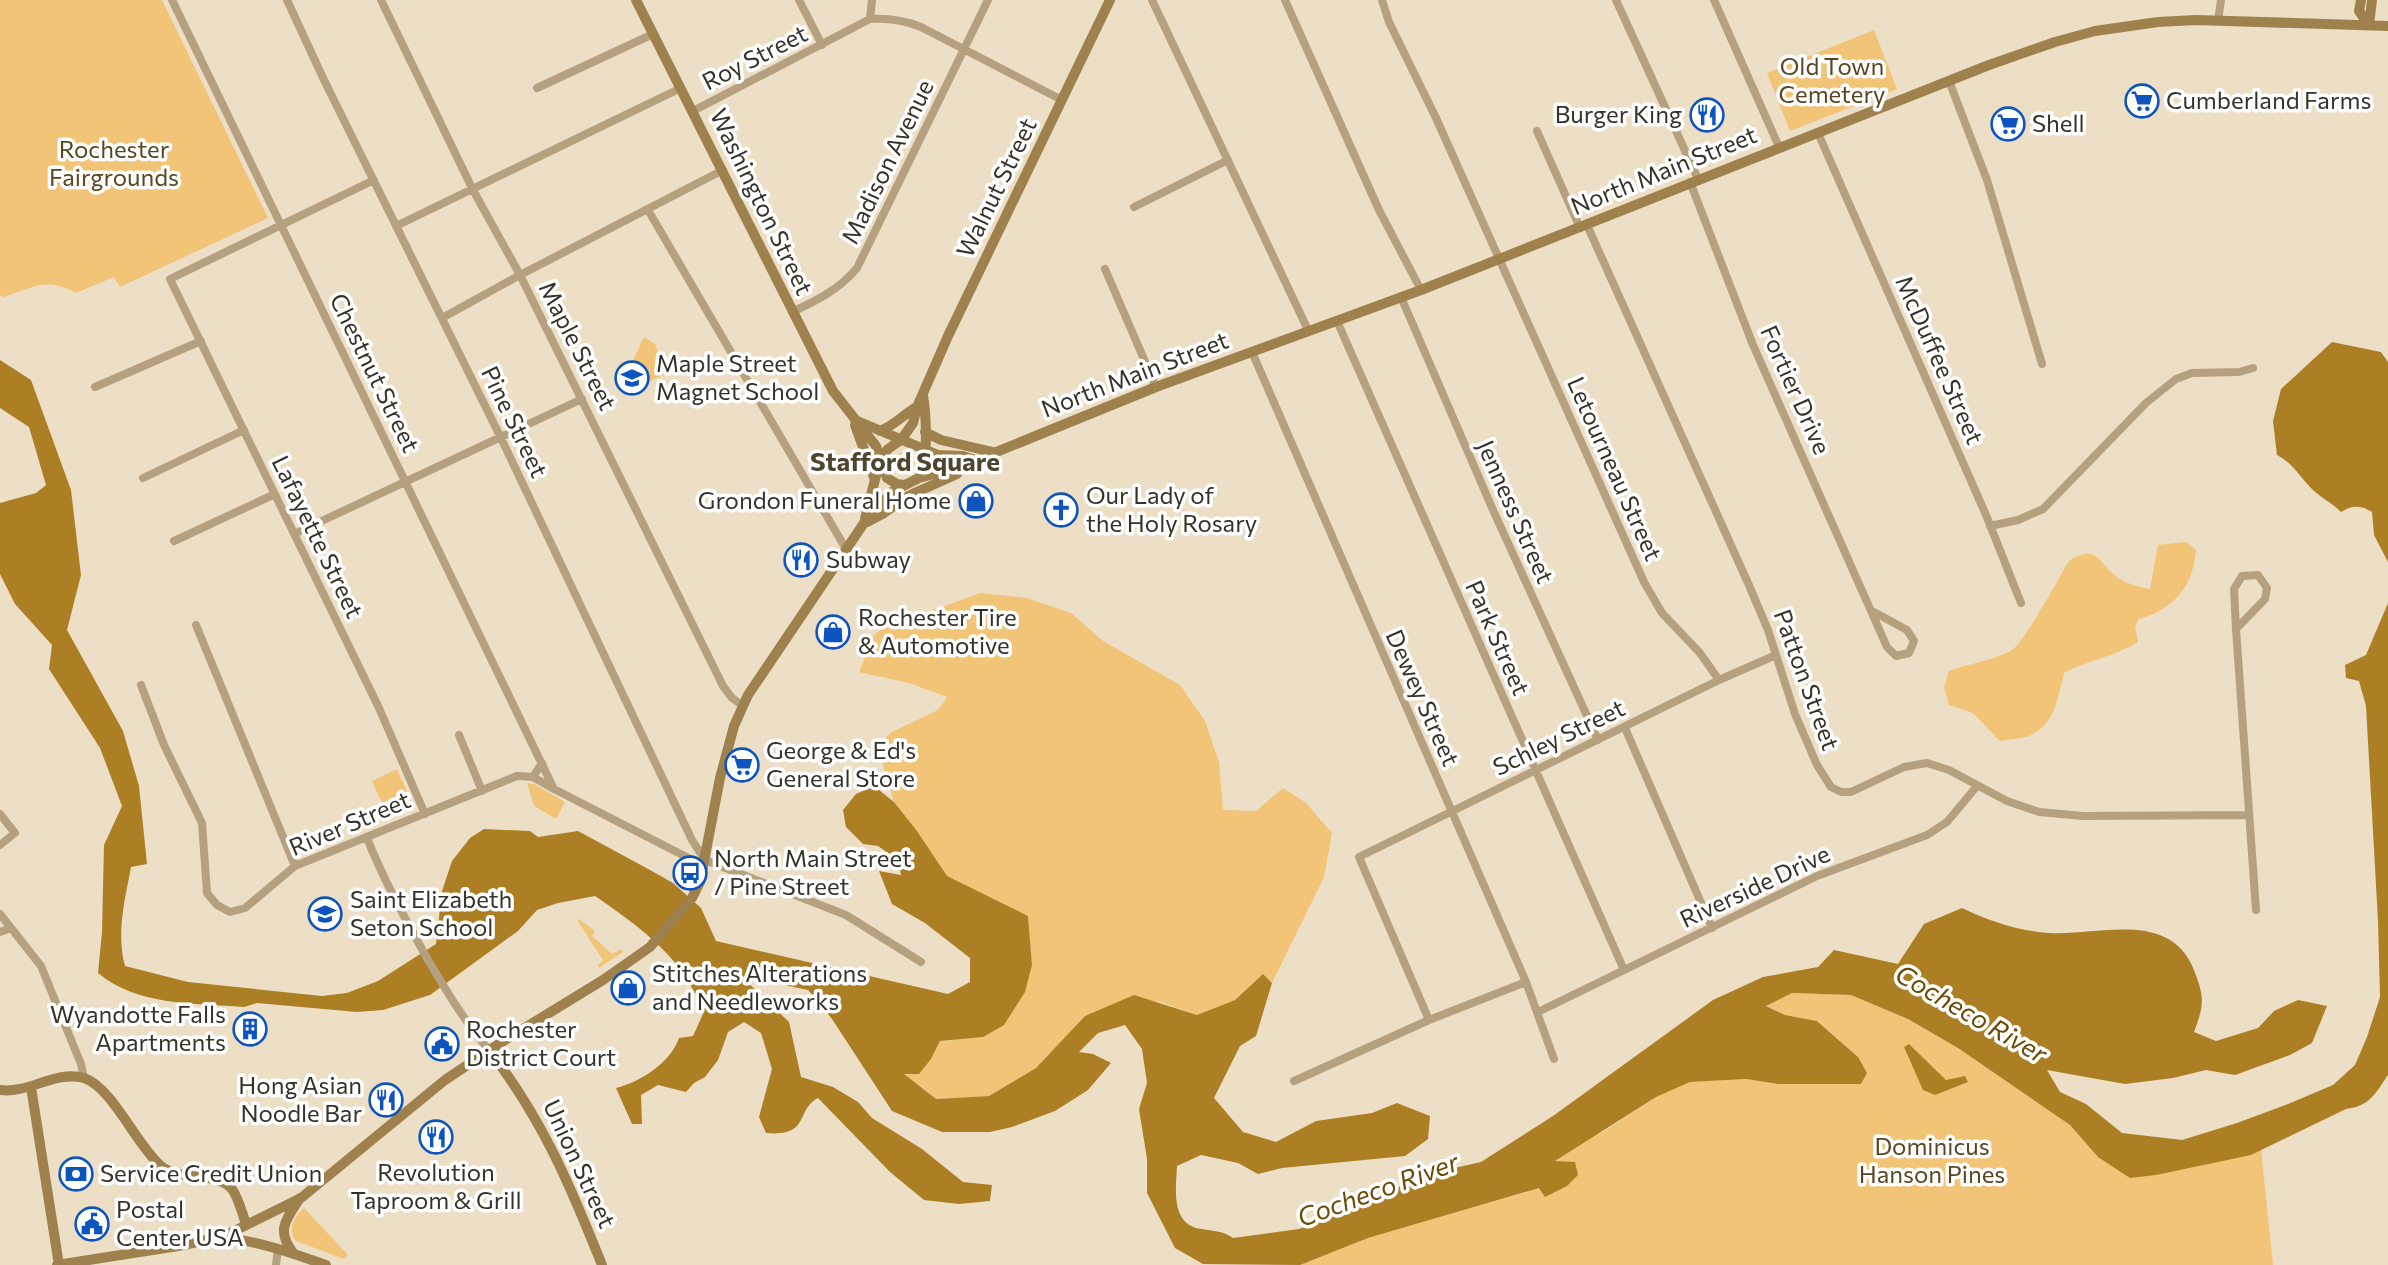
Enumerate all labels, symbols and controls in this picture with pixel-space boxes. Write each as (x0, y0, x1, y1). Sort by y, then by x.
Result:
street label: Roy Street (697, 18, 812, 95)
park label: Old Town Cemetery (1779, 51, 1885, 108)
street label: Madison Avenue (834, 75, 939, 248)
supermarket icon: Cumberland Farms (2123, 82, 2161, 120)
place label: Cumberland Farms (2166, 85, 2371, 114)
restaurant icon: Burger King (1688, 96, 1726, 134)
place label: Burger King (1555, 99, 1682, 128)
street label: Washington Street (705, 104, 820, 299)
supermarket icon: Shell (1989, 105, 2027, 143)
place label: Shell (2032, 108, 2085, 137)
street label: Walnut Street (949, 113, 1042, 262)
street label: North Main Street (1566, 119, 1761, 220)
park label: Rochester Fairgrounds (49, 134, 179, 191)
street label: McDuffee Street (1890, 271, 1991, 448)
street label: Maple Street (533, 276, 623, 415)
street label: Chestnut Street (324, 288, 426, 457)
street label: Fortier Drive (1755, 320, 1838, 458)
street label: North Main Street (1037, 325, 1232, 423)
place label: Maple Street Magnet School (656, 348, 819, 405)
school or university icon: Maple Street Magnet School (613, 359, 651, 397)
street label: Pine Street (476, 361, 555, 482)
street label: Letourneau Street (1562, 372, 1669, 565)
street label: Jenness Street (1472, 435, 1561, 588)
district label: Stafford Square (810, 445, 1000, 476)
street label: Lafayette Street (267, 450, 370, 622)
place label: Our Lady of the Holy Rosary (1086, 480, 1257, 537)
shop icon: Grondon Funeral Home (957, 482, 995, 520)
place label: Grondon Funeral Home (698, 485, 951, 514)
church icon: Our Lady of the Holy Rosary (1042, 491, 1080, 529)
restaurant icon: Subway (782, 541, 820, 579)
place label: Subway (826, 544, 911, 573)
street label: Park Street (1460, 575, 1537, 699)
place label: Rochester Tire & Automotive (858, 602, 1017, 659)
street label: Patton Street (1769, 605, 1846, 754)
shop icon: Rochester Tire & Automotive (814, 613, 852, 651)
street label: Dewey Street (1380, 625, 1466, 770)
street label: Schley Street (1488, 692, 1629, 781)
place label: George & Ed's General Store (766, 735, 916, 792)
supermarket icon: George & Ed's General Store (723, 746, 761, 784)
street label: River Street (284, 784, 415, 861)
street label: Riverside Drive (1675, 838, 1834, 933)
place label: North Main Street / Pine Street (714, 843, 912, 900)
bus stop icon: North Main Street / Pine Street (671, 854, 709, 892)
place label: Saint Elizabeth Seton School (350, 884, 512, 941)
school or university icon: Saint Elizabeth Seton School (306, 895, 344, 933)
water label: Cocheco River (1891, 957, 2054, 1069)
place label: Stitches Alterations and Needleworks (652, 958, 867, 1015)
shop icon: Stitches Alterations and Needleworks (609, 969, 647, 1007)
place label: Wyandotte Falls Apartments (50, 999, 226, 1056)
building icon: Wyandotte Falls Apartments (231, 1010, 269, 1048)
place label: Rochester District Court (466, 1014, 616, 1071)
public building icon: Rochester District Court (423, 1025, 461, 1063)
place label: Hong Asian Noodle Bar (238, 1070, 362, 1127)
restaurant icon: Hong Asian Noodle Bar (367, 1081, 405, 1119)
street label: Union Street (538, 1095, 623, 1232)
restaurant icon: Revolution Taproom & Grill (417, 1118, 455, 1156)
park label: Dominicus Hanson Pines (1859, 1131, 2005, 1188)
water label: Cocheco River (1293, 1144, 1464, 1232)
bank icon: Service Credit Union (57, 1155, 95, 1193)
place label: Revolution Taproom & Grill (350, 1157, 522, 1214)
place label: Service Credit Union (100, 1158, 322, 1187)
place label: Postal Center USA (116, 1194, 244, 1251)
public building icon: Postal Center USA (73, 1205, 111, 1243)

